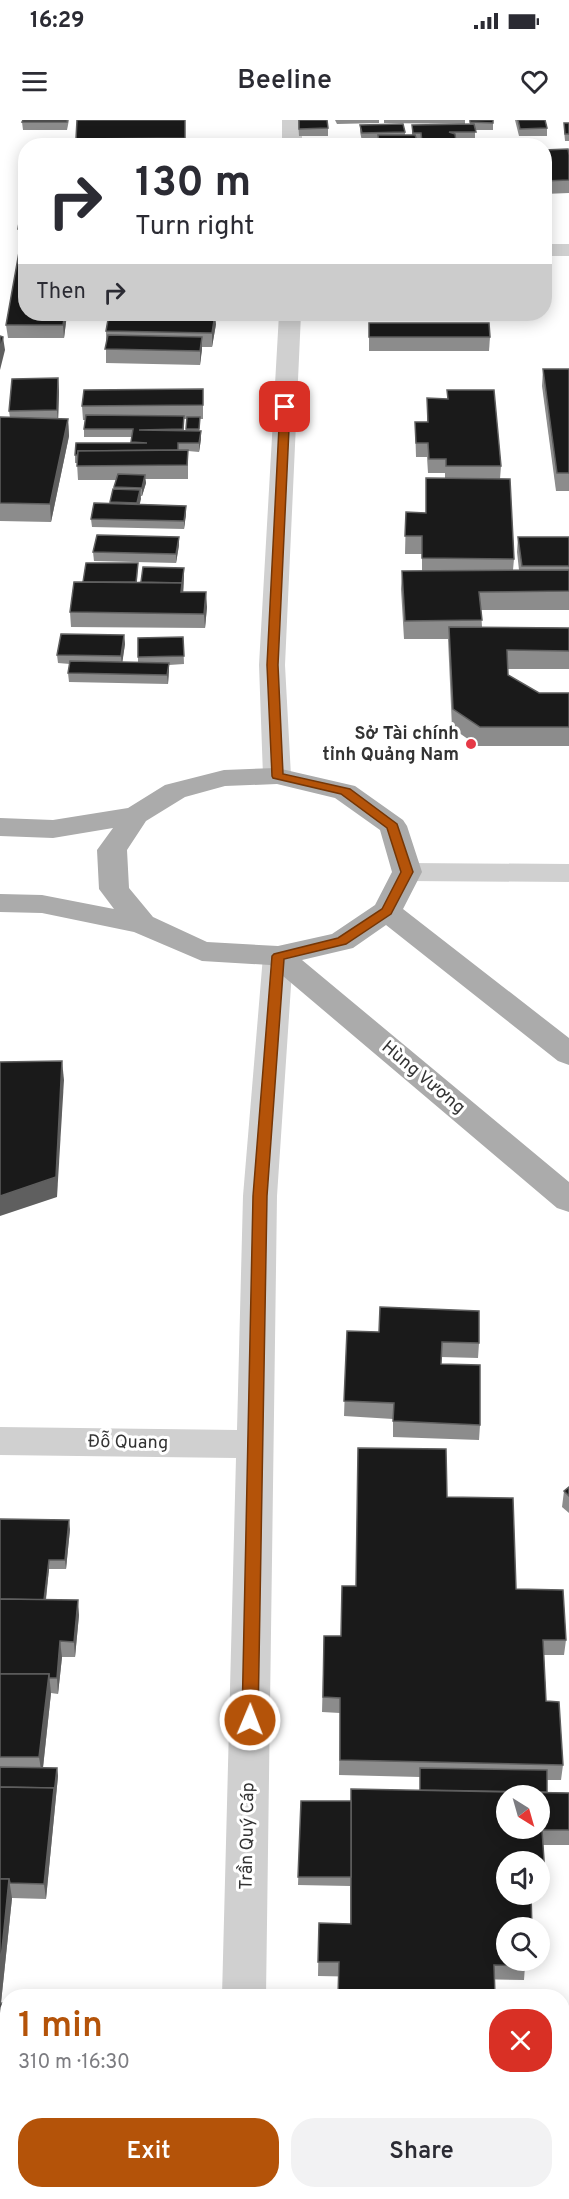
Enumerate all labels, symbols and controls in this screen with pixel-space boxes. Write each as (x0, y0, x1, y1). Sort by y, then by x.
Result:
text: 16:29 (30, 8, 85, 35)
text: Beeline (237, 64, 332, 98)
icon: menu (18, 65, 51, 98)
icon: heart (518, 65, 551, 98)
text: 130 m (135, 158, 251, 211)
icon: right (36, 162, 114, 240)
text: Turn right (135, 210, 254, 244)
icon: right (98, 276, 131, 309)
text: Then (36, 279, 86, 306)
pin (259, 381, 310, 432)
icon: arrive (268, 390, 301, 423)
place label: Sở Tài chính tỉnh Quảng Nam (323, 723, 459, 767)
marker: Sở Tài chính tỉnh Quảng Nam (464, 737, 478, 751)
street label: Hùng Vương (376, 1036, 470, 1120)
street label: Đỗ Quang (88, 1429, 168, 1455)
position arrow (218, 1688, 282, 1752)
street label: Trần Quý Cáp (235, 1782, 260, 1890)
north arrow (496, 1785, 550, 1839)
map controls (496, 1785, 550, 1971)
button: sound (496, 1851, 550, 1905)
button: search (496, 1917, 550, 1971)
text: 1 min (18, 2004, 103, 2050)
button: close (489, 2009, 552, 2072)
text: 310 m · 16:30 (18, 2050, 130, 2076)
button: Exit (18, 2118, 279, 2187)
button: Share (291, 2118, 552, 2187)

